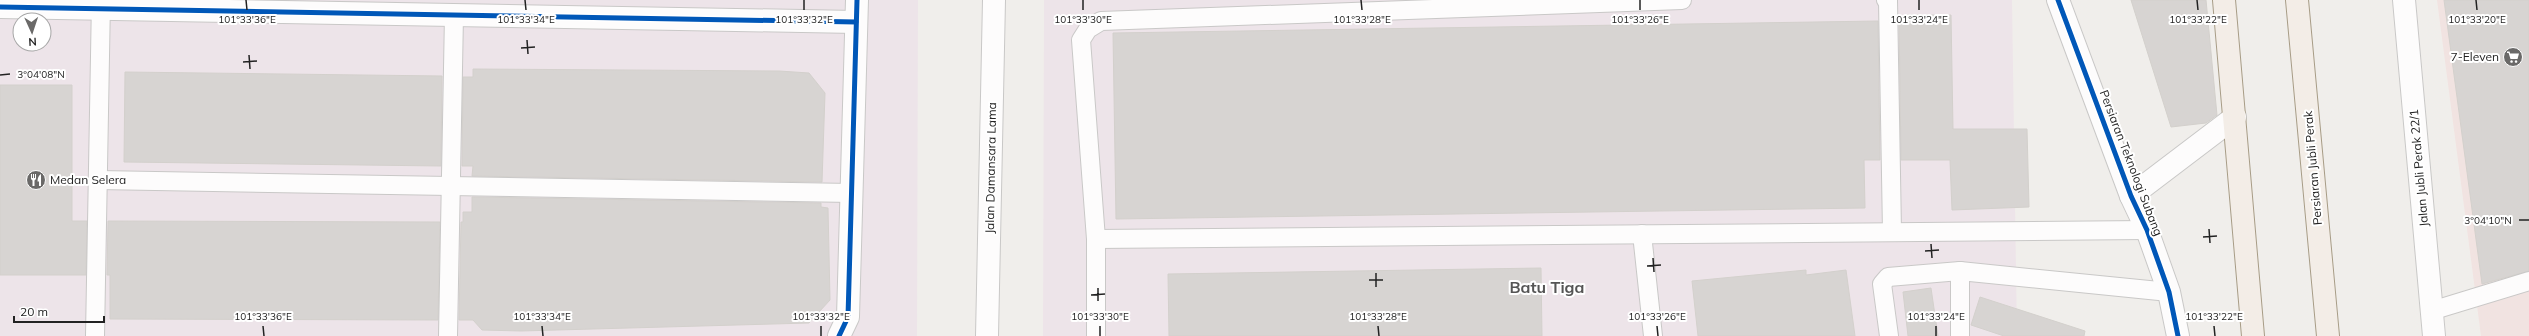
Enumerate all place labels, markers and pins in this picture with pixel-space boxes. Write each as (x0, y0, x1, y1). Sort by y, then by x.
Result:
supermarket icon: 7-Eleven (2502, 46, 2524, 68)
place label: 7-Eleven (2450, 49, 2499, 64)
restaurant icon: Medan Selera (25, 169, 47, 191)
place label: Medan Selera (50, 172, 126, 187)

